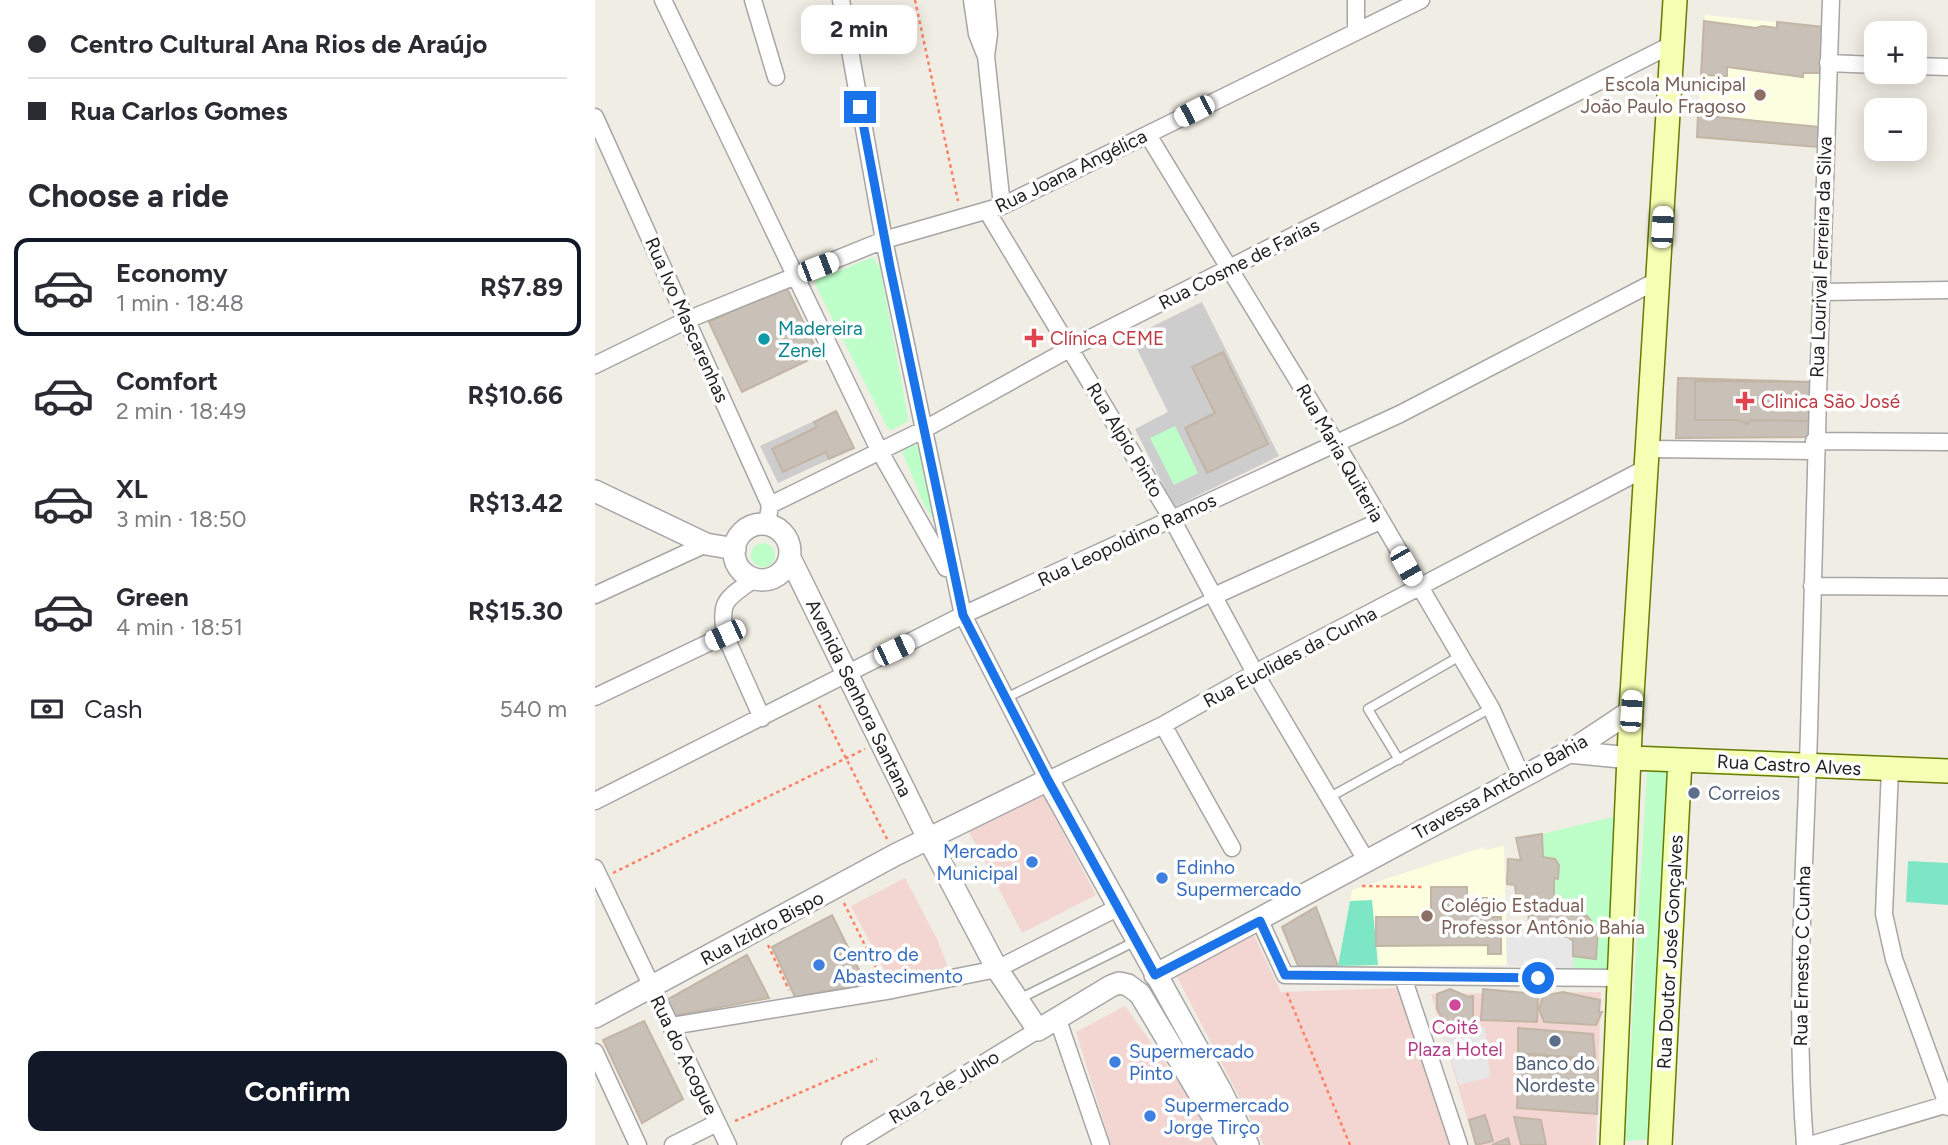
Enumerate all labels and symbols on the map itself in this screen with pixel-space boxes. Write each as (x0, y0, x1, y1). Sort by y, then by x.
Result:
callout: 2 min (802, 6, 918, 55)
place label: Escola Municipal João Paulo Fragoso (1581, 73, 1746, 118)
marker: Escola Municipal João Paulo Fragoso (1752, 87, 1768, 103)
route end (844, 91, 876, 123)
car (1171, 92, 1218, 130)
street label: Rua Joana Angélica (991, 124, 1151, 218)
street label: Rua Lourival Ferreira da Silva (1805, 136, 1837, 378)
car (1651, 205, 1674, 249)
street label: Rua Cosme de Farias (1155, 213, 1323, 314)
street label: Rua Ivo Mascarenhas (640, 234, 734, 406)
car (795, 250, 842, 284)
place label: Madereira Zenel (778, 317, 863, 362)
place label: Clínica CEME (1050, 327, 1164, 350)
marker: Clínica CEME (1024, 328, 1044, 348)
marker: Madereira Zenel (756, 331, 772, 347)
street label: Rua Alpio Pinto (1082, 379, 1168, 501)
street label: Rua Maria Quiteria (1291, 380, 1389, 526)
place label: Clinica São José (1761, 390, 1900, 413)
marker: Clinica São José (1735, 391, 1755, 411)
street label: Rua Leopoldino Ramos (1034, 489, 1220, 591)
car (1387, 543, 1426, 589)
street label: Avenida Senhora Santana (801, 595, 917, 801)
street label: Rua Euclides da Cunha (1199, 601, 1381, 713)
car (702, 617, 749, 653)
car (871, 631, 918, 669)
car (1620, 689, 1643, 733)
street label: Travessa Antônio Bahia (1409, 729, 1591, 845)
street label: Rua Castro Alves (1716, 750, 1862, 780)
place label: Correios (1708, 782, 1780, 805)
marker: Correios (1686, 785, 1702, 801)
street label: Rua Doutor José Gonçalves (1652, 834, 1688, 1070)
place label: Mercado Municipal (937, 840, 1018, 885)
marker: Mercado Municipal (1024, 854, 1040, 870)
place label: Edinho Supermercado (1176, 856, 1301, 901)
street label: Rua Ernesto C Cunha (1789, 865, 1815, 1047)
marker: Edinho Supermercado (1154, 870, 1170, 886)
street label: Rua Izidro Bispo (696, 886, 828, 970)
place label: Colégio Estadual Professor Antônio Bahia (1441, 894, 1645, 939)
marker: Colégio Estadual Professor Antônio Bahia (1419, 908, 1435, 924)
place label: Centro de Abastecimento (833, 943, 963, 988)
marker: Centro de Abastecimento (811, 957, 827, 973)
route start (1522, 962, 1554, 994)
street label: Rua do Acogue (645, 992, 723, 1118)
marker: Coité Plaza Hotel (1447, 997, 1463, 1013)
place label: Coité Plaza Hotel (1407, 1016, 1503, 1061)
marker: Banco do Nordeste (1547, 1033, 1563, 1049)
place label: Supermercado Pinto (1129, 1040, 1254, 1085)
street label: Rua 2 de Julho (885, 1045, 1003, 1129)
place label: Banco do Nordeste (1515, 1052, 1595, 1097)
marker: Supermercado Pinto (1107, 1054, 1123, 1070)
place label: Supermercado Jorge Tirço (1164, 1094, 1289, 1139)
marker: Supermercado Jorge Tirço (1142, 1108, 1158, 1124)

